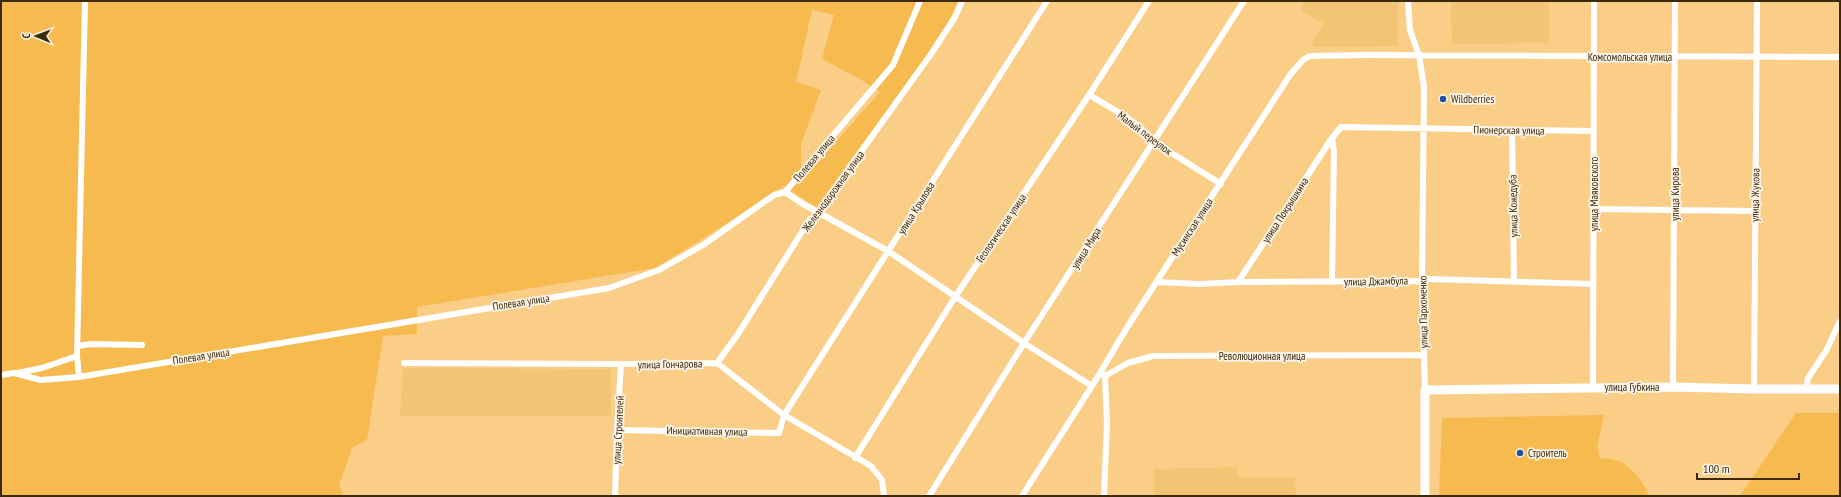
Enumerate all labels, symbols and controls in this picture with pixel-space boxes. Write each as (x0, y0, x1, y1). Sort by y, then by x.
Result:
north arrow (16, 16, 56, 56)
text: С (19, 33, 33, 38)
street label: Комсомольская улица (1588, 50, 1672, 64)
place label: Wildberries (1451, 92, 1494, 106)
marker: Wildberries (1438, 94, 1448, 104)
street label: Малый переулок (1115, 108, 1176, 159)
street label: Пионерская улица (1473, 122, 1545, 138)
street label: Полевая улица (790, 131, 838, 185)
street label: Железнодорожная улица (798, 148, 867, 235)
street label: улица Маяковского (1587, 156, 1601, 231)
street label: улица Кирова (1668, 167, 1682, 221)
street label: улица Жукова (1748, 168, 1762, 222)
street label: улица Кожедуба (1505, 174, 1521, 238)
street label: улица Покрышкина (1259, 175, 1311, 245)
street label: улица Крылова (894, 179, 938, 237)
street label: Геологическая улица (973, 191, 1029, 265)
street label: Мусинская улица (1168, 195, 1216, 259)
street label: улица Мира (1068, 225, 1104, 271)
street label: улица Джамбула (1344, 273, 1408, 289)
street label: улица Пархоменко (1415, 275, 1431, 349)
street label: Полевая улица (492, 291, 550, 313)
street label: Полевая улица (172, 345, 230, 367)
street label: Революционная улица (1219, 349, 1305, 363)
street label: улица Гончарова (638, 356, 702, 372)
street label: улица Губкина (1605, 380, 1659, 394)
street label: улица Строителей (609, 395, 627, 465)
street label: Инициативная улица (667, 423, 747, 439)
place label: Строитель (1528, 446, 1567, 460)
marker: Строитель (1515, 448, 1525, 458)
scale bar (1697, 455, 1799, 481)
text: 100 m (1703, 461, 1730, 476)

